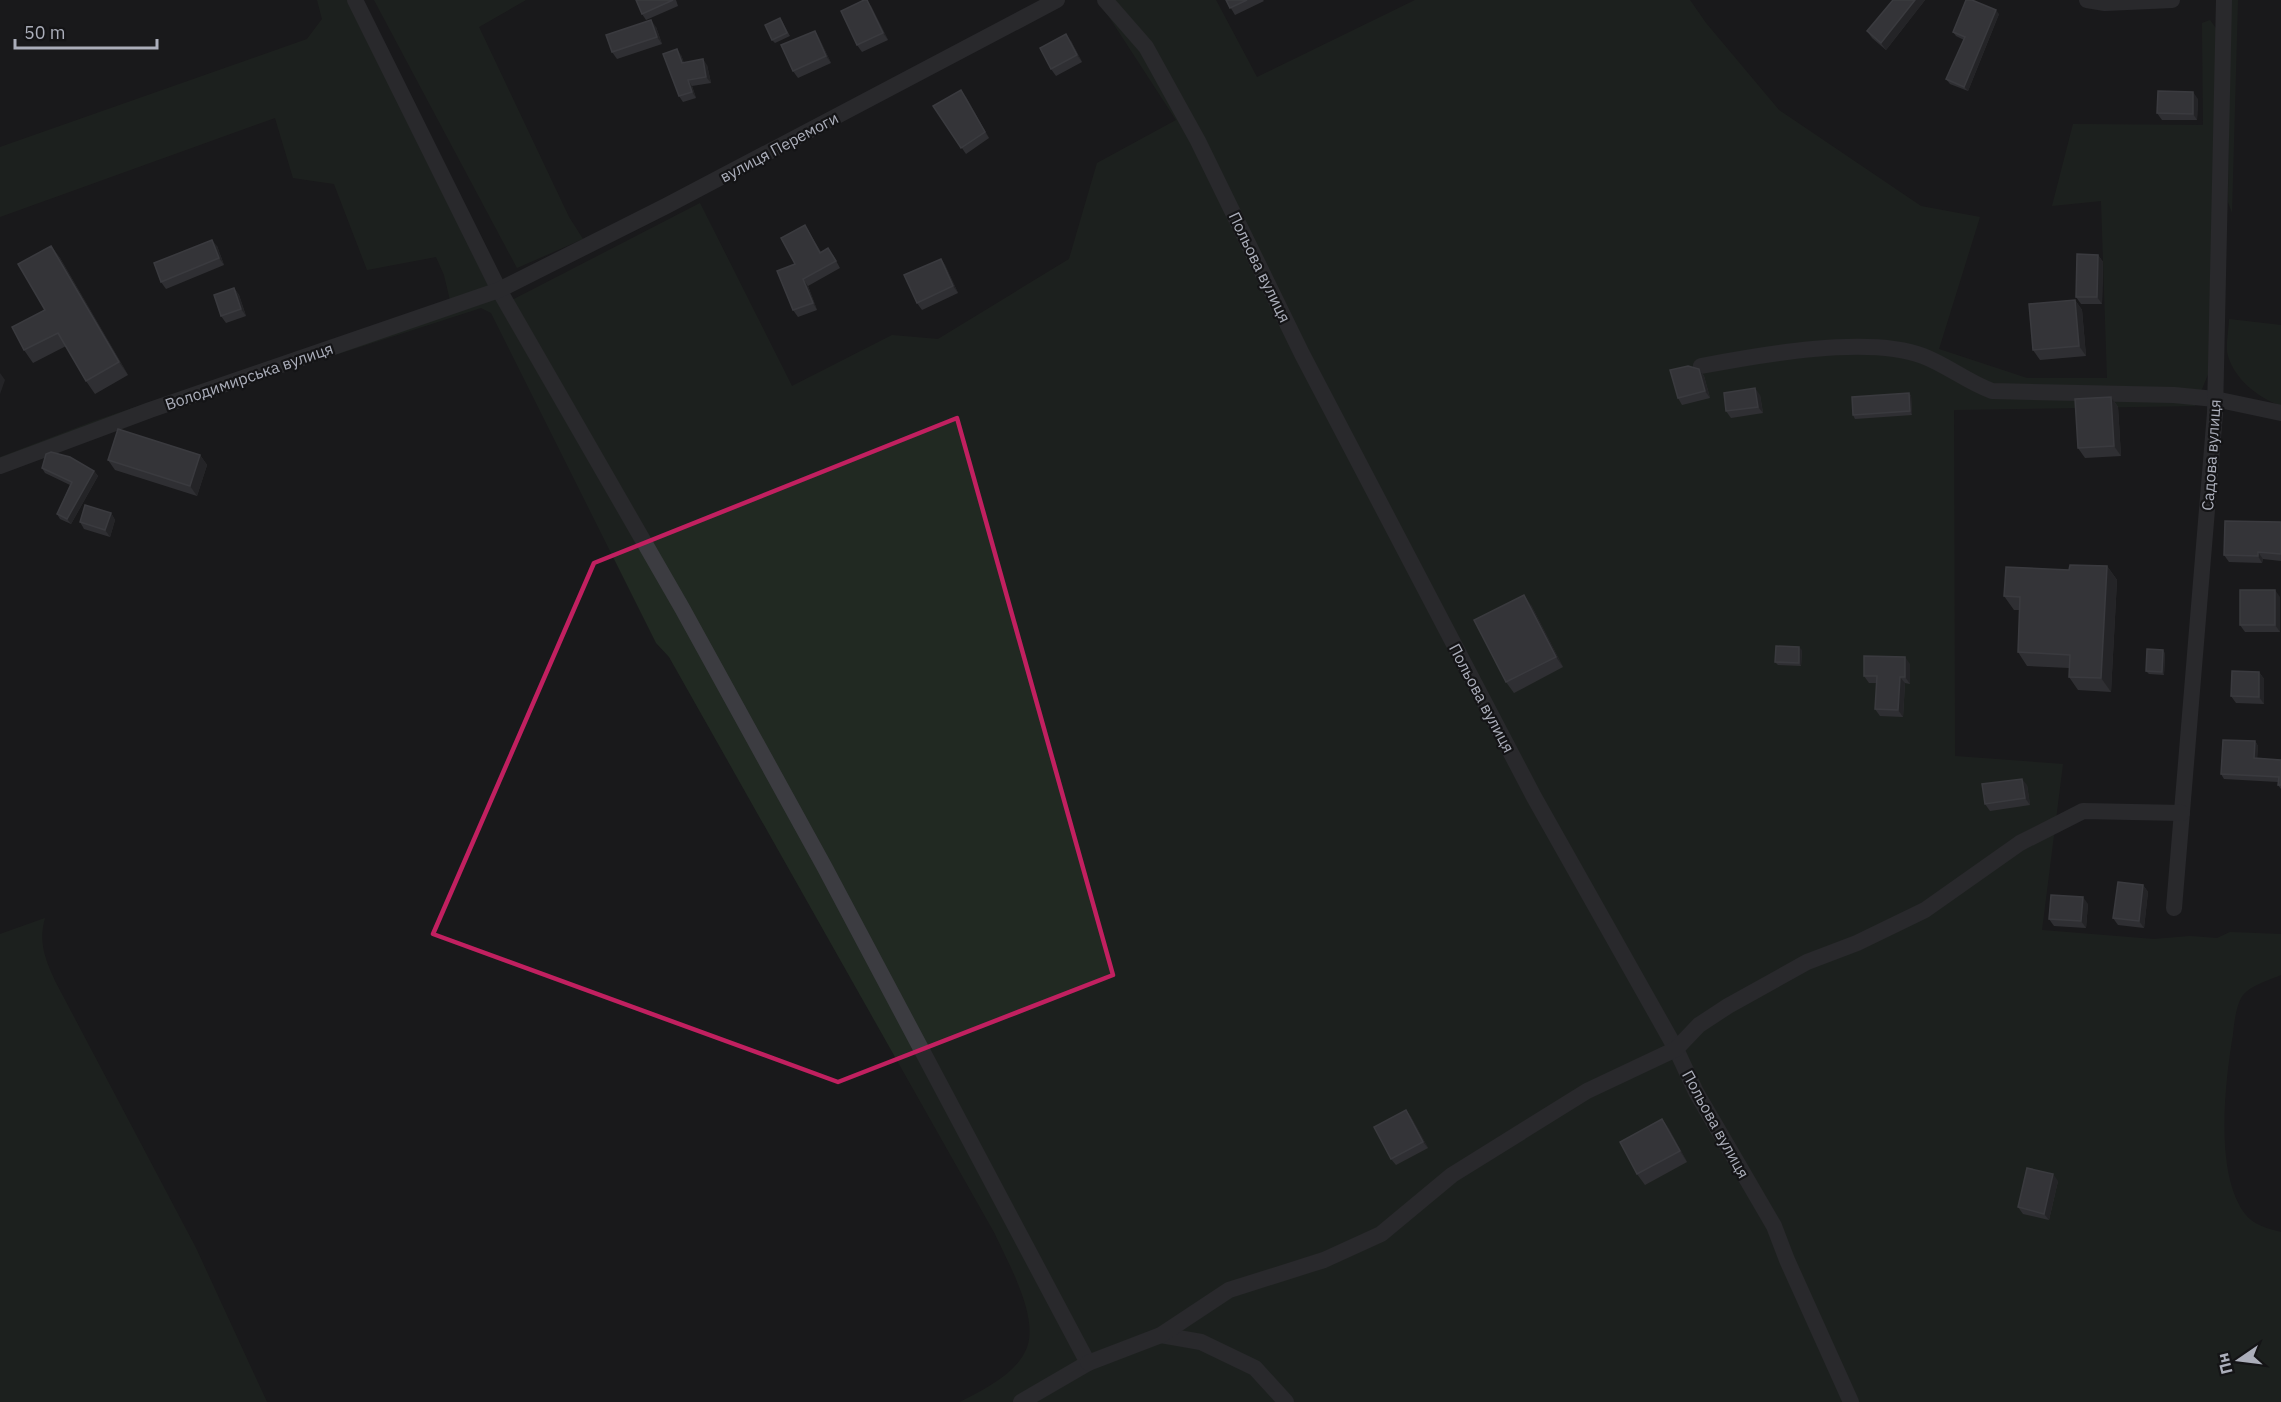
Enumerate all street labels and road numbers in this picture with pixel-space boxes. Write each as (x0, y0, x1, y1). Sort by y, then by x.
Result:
street label: вулиця Перемоги (716, 107, 842, 187)
street label: Польова вулиця (1225, 208, 1295, 326)
street label: Володимирська вулиця (162, 338, 336, 414)
street label: Садова вулиця (2197, 399, 2225, 511)
street label: Польова вулиця (1445, 640, 1519, 756)
street label: Польова вулиця (1678, 1066, 1754, 1182)

